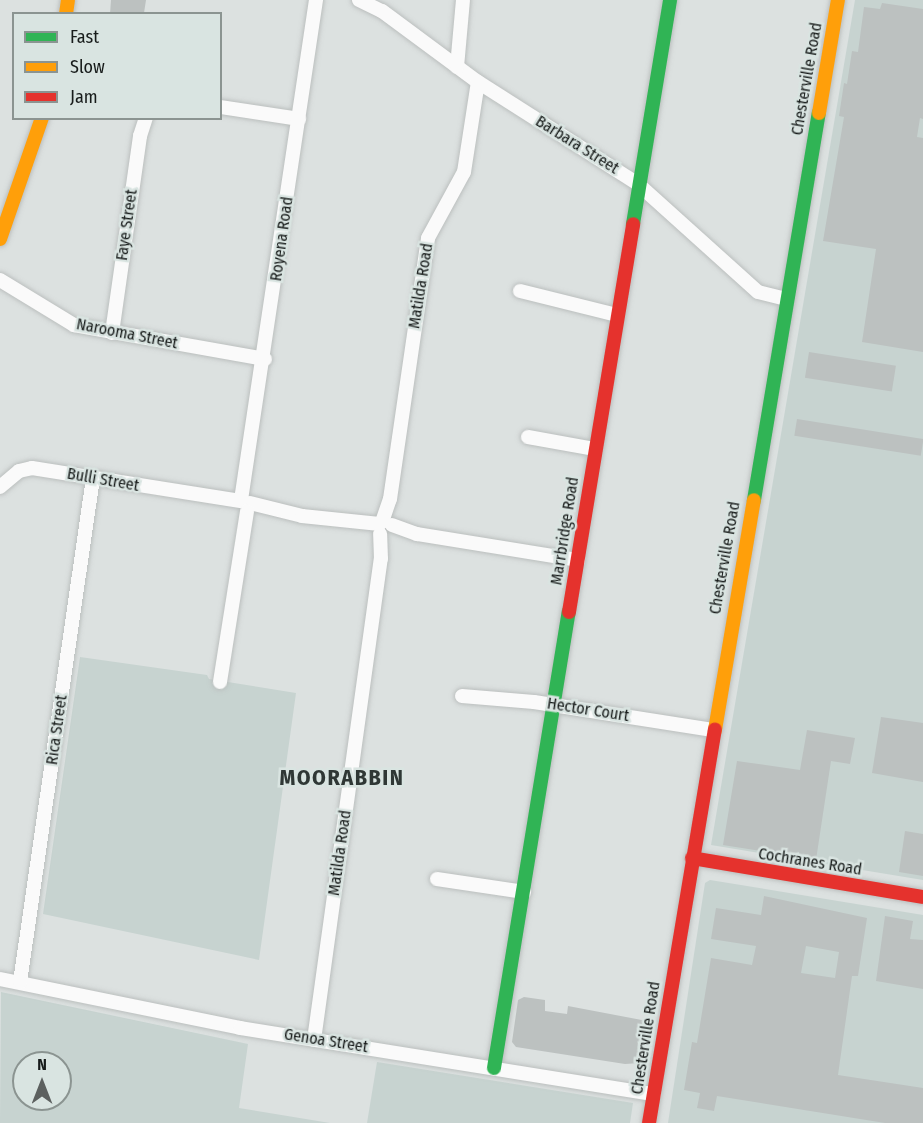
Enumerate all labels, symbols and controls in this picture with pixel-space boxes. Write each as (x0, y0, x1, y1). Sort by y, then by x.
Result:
legend (12, 12, 222, 120)
street label: Chesterville Road (788, 21, 826, 137)
text: Fast (70, 26, 99, 48)
text: Slow (70, 56, 105, 78)
text: Jam (70, 86, 98, 108)
street label: Barbara Street (532, 112, 622, 178)
street label: Faye Street (113, 188, 141, 262)
street label: Royena Road (267, 196, 297, 282)
street label: Matilda Road (405, 242, 437, 330)
street label: Narooma Street (75, 315, 179, 353)
street label: Bulli Street (66, 464, 140, 496)
street label: Marrbridge Road (547, 476, 583, 586)
street label: Chesterville Road (706, 500, 744, 616)
street label: Rica Street (43, 694, 71, 766)
street label: Hector Court (546, 694, 630, 726)
district label: MOORABBIN (280, 765, 404, 791)
street label: Matilda Road (325, 809, 355, 897)
street label: Cochranes Road (757, 844, 863, 880)
street label: Chesterville Road (628, 980, 664, 1096)
street label: Genoa Street (283, 1025, 369, 1057)
north arrow (12, 1051, 72, 1111)
text: N (37, 1055, 47, 1074)

